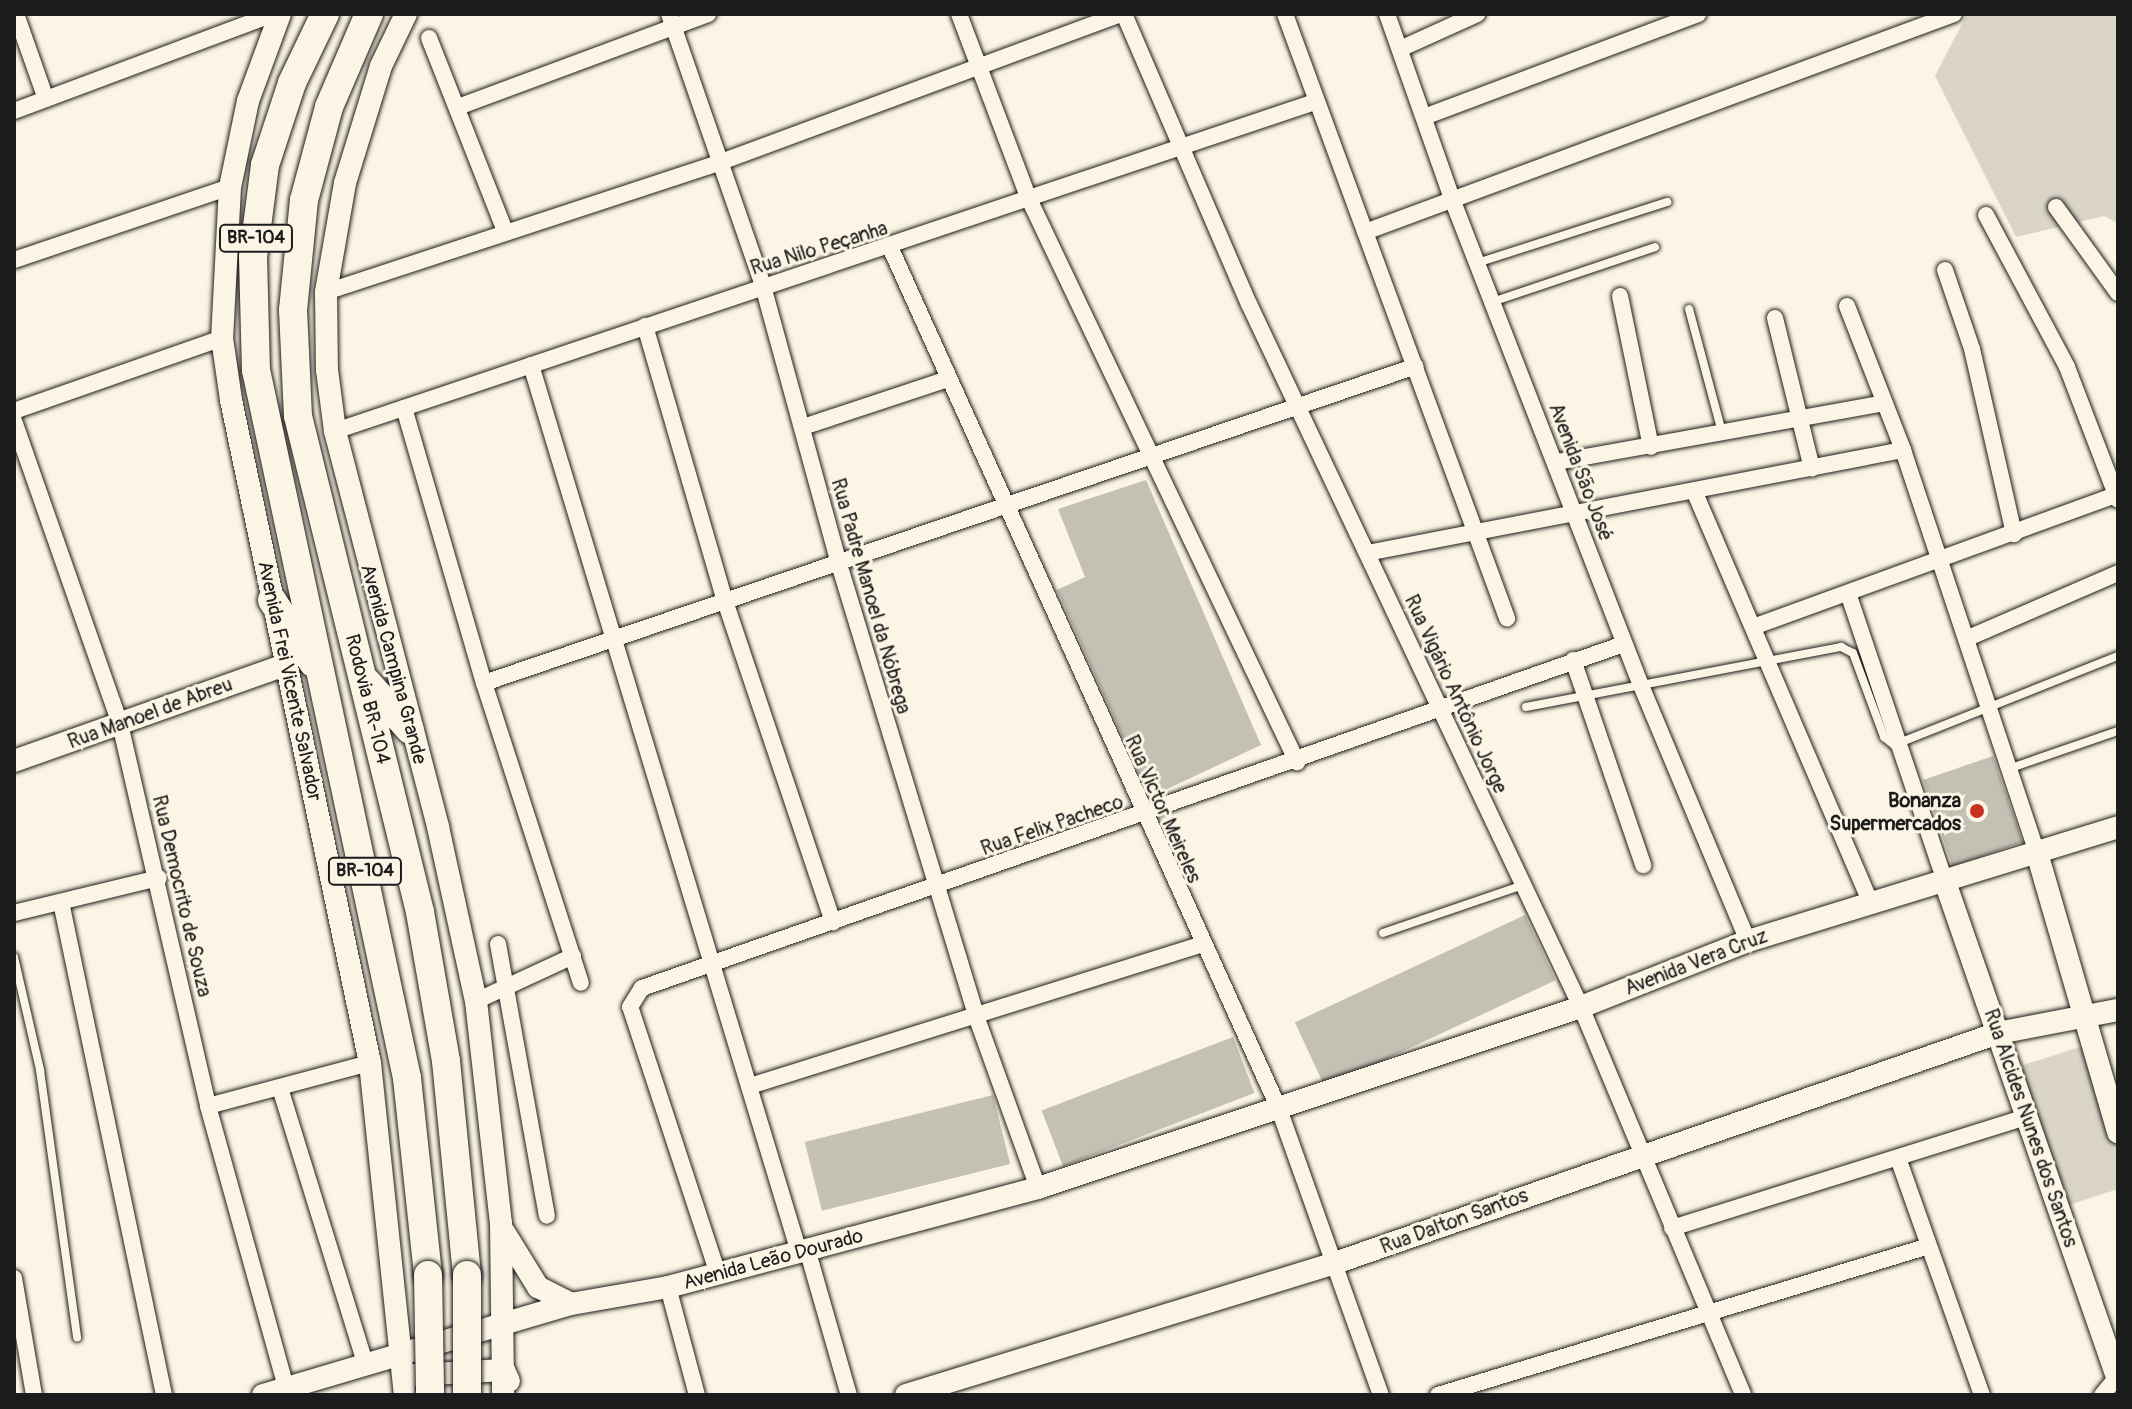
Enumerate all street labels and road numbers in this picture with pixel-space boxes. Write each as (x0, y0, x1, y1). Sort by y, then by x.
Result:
street label: Rua Nilo Peçanha (748, 216, 890, 280)
road number: BR-104 (218, 224, 294, 252)
street label: Avenida São José (1544, 400, 1618, 544)
street label: Rua Padre Manoel da Nóbrega (826, 476, 916, 716)
street label: Avenida Frei Vicente Salvador (253, 559, 327, 803)
street label: Avenida Campina Grande (356, 561, 432, 767)
street label: Rua Vigário Antônio Jorge (1399, 591, 1513, 797)
street label: Rodovia BR-104 (340, 631, 396, 767)
street label: Rua Manoel de Abreu (64, 672, 236, 754)
street label: Rua Victor Meireles (1120, 731, 1206, 887)
street label: Rua Felix Pacheco (978, 789, 1126, 861)
street label: Rua Democrito de Souza (147, 793, 217, 999)
road number: BR-104 (327, 857, 403, 885)
street label: Avenida Vera Cruz (1621, 924, 1771, 1000)
street label: Rua Alcides Nunes dos Santos (1979, 1006, 2083, 1250)
street label: Rua Dalton Santos (1377, 1183, 1531, 1259)
street label: Avenida Leão Dourado (681, 1223, 865, 1295)

